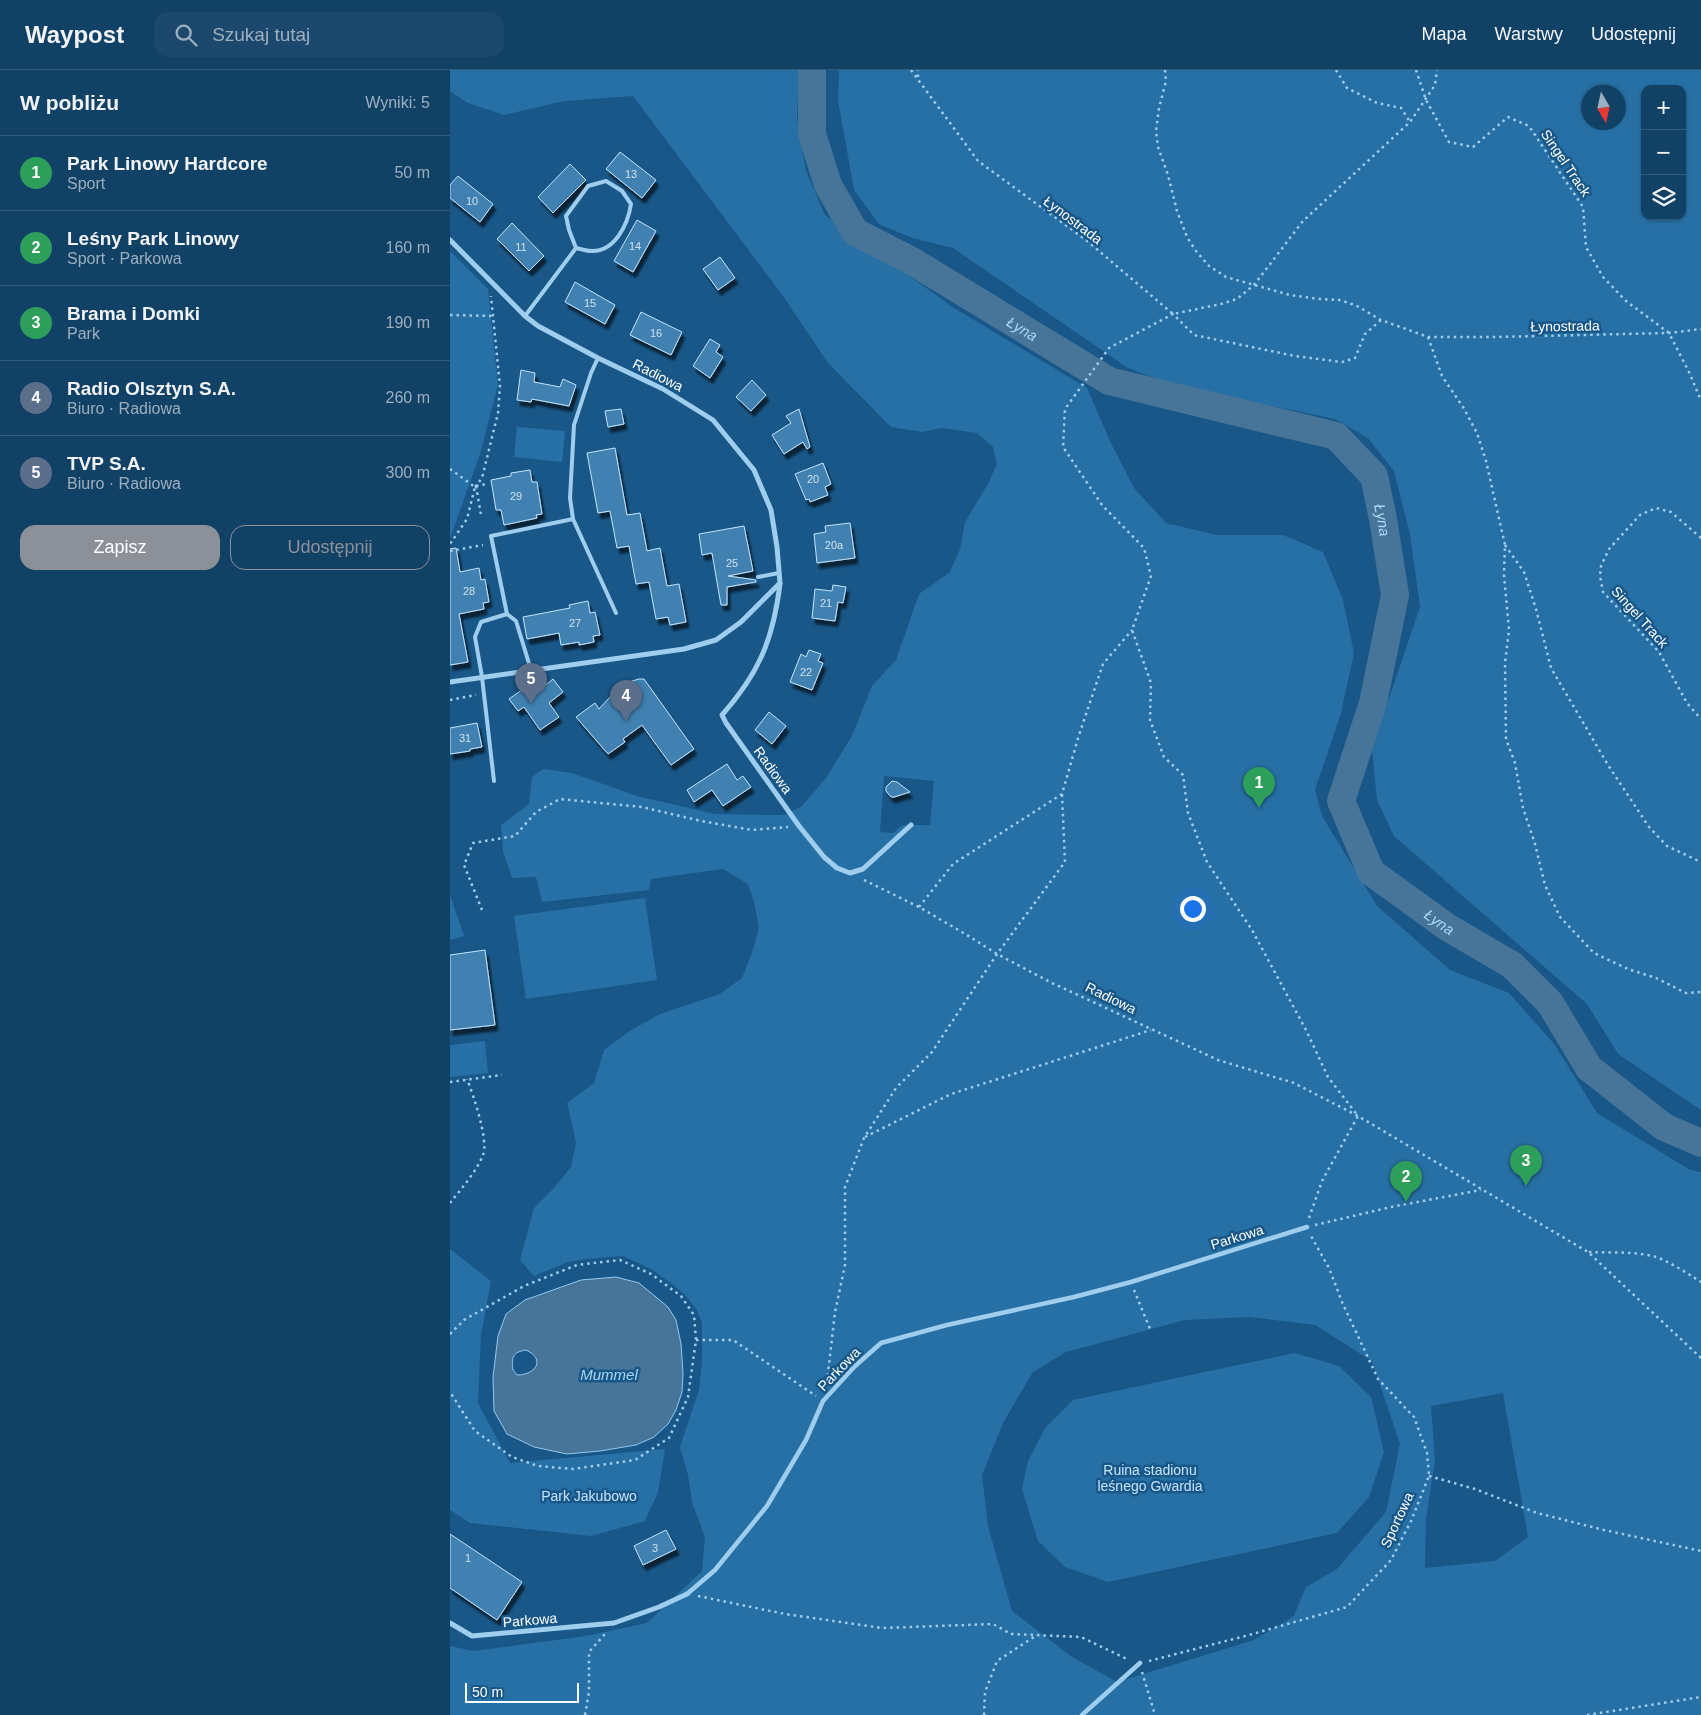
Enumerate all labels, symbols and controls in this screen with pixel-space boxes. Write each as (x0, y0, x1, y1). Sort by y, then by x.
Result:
search box (154, 12, 504, 57)
text: Waypost (25, 21, 124, 48)
icon: search (172, 21, 200, 49)
text: Szukaj tutaj (212, 24, 310, 45)
text: Mapa (1422, 24, 1467, 44)
text: Warstwy (1495, 24, 1563, 44)
text: Udostępnij (1591, 24, 1676, 44)
north arrow (1581, 85, 1626, 130)
map controls (1641, 85, 1686, 220)
button: + (1641, 85, 1686, 130)
text: W pobliżu (20, 91, 119, 114)
text: Wyniki: 5 (365, 94, 430, 111)
street label: Singel Track (1538, 127, 1595, 200)
button: − (1641, 130, 1686, 175)
text: Park Linowy Hardcore (67, 153, 268, 174)
text: 1 (32, 164, 40, 181)
text: 50 m (394, 164, 430, 181)
house number: 13 (625, 168, 637, 180)
text: Sport (67, 175, 105, 192)
button: layers (1641, 175, 1686, 220)
street label: Łynostrada (1041, 193, 1106, 247)
house number: 10 (466, 195, 478, 207)
text: Leśny Park Linowy (67, 228, 239, 249)
text: 2 (32, 239, 40, 256)
text: 160 m (386, 239, 430, 256)
house number: 14 (629, 240, 641, 252)
house number: 11 (515, 241, 527, 253)
text: Sport · Parkowa (67, 250, 182, 267)
house number: 15 (584, 297, 596, 309)
text: Brama i Domki (67, 303, 200, 324)
water label: Łyna (1004, 313, 1041, 344)
text: 3 (32, 314, 40, 331)
text: 190 m (386, 314, 430, 331)
street label: Łynostrada (1530, 317, 1600, 335)
text: Park (67, 325, 100, 342)
house number: 16 (650, 327, 662, 339)
street label: Radiowa (630, 356, 686, 395)
text: Radio Olsztyn S.A. (67, 378, 236, 399)
text: 4 (32, 389, 40, 406)
text: 260 m (386, 389, 430, 406)
text: Biuro · Radiowa (67, 400, 181, 417)
text: TVP S.A. (67, 453, 146, 474)
text: 5 (32, 464, 40, 481)
text: 300 m (386, 464, 430, 481)
house number: 20 (807, 473, 819, 485)
text: Biuro · Radiowa (67, 475, 181, 492)
house number: 29 (510, 490, 522, 502)
water label: Łyna (1372, 502, 1394, 537)
button: Zapisz (20, 525, 220, 570)
button: Udostępnij (230, 525, 430, 570)
house number: 20a (825, 539, 844, 551)
house number: 25 (726, 557, 738, 569)
street label: Singel Track (1608, 583, 1672, 652)
house number: 28 (463, 585, 475, 597)
house number: 21 (820, 597, 832, 609)
house number: 27 (569, 617, 581, 629)
pin: 5 (515, 663, 547, 704)
house number: 22 (800, 666, 812, 678)
pin: 4 (610, 680, 642, 721)
house number: 31 (459, 732, 471, 744)
street label: Radiowa (751, 743, 796, 797)
pin: 1 (1243, 767, 1275, 808)
your location (1180, 896, 1206, 922)
water label: Łyna (1421, 905, 1457, 938)
street label: Radiowa (1083, 979, 1139, 1017)
pin: 3 (1510, 1145, 1542, 1186)
pin: 2 (1390, 1161, 1422, 1202)
street label: Parkowa (1209, 1221, 1266, 1253)
street label: Parkowa (814, 1344, 864, 1394)
water label: Mummel (580, 1366, 638, 1383)
park label: Ruina stadionu leśnego Gwardia (1097, 1462, 1203, 1494)
park label: Park Jakubowo (541, 1488, 637, 1504)
street label: Sportowa (1377, 1490, 1417, 1550)
house number: 3 (652, 1542, 658, 1554)
house number: 1 (465, 1552, 471, 1564)
street label: Parkowa (502, 1610, 558, 1630)
scale bar (465, 1680, 579, 1703)
text: 50 m (472, 1684, 503, 1700)

